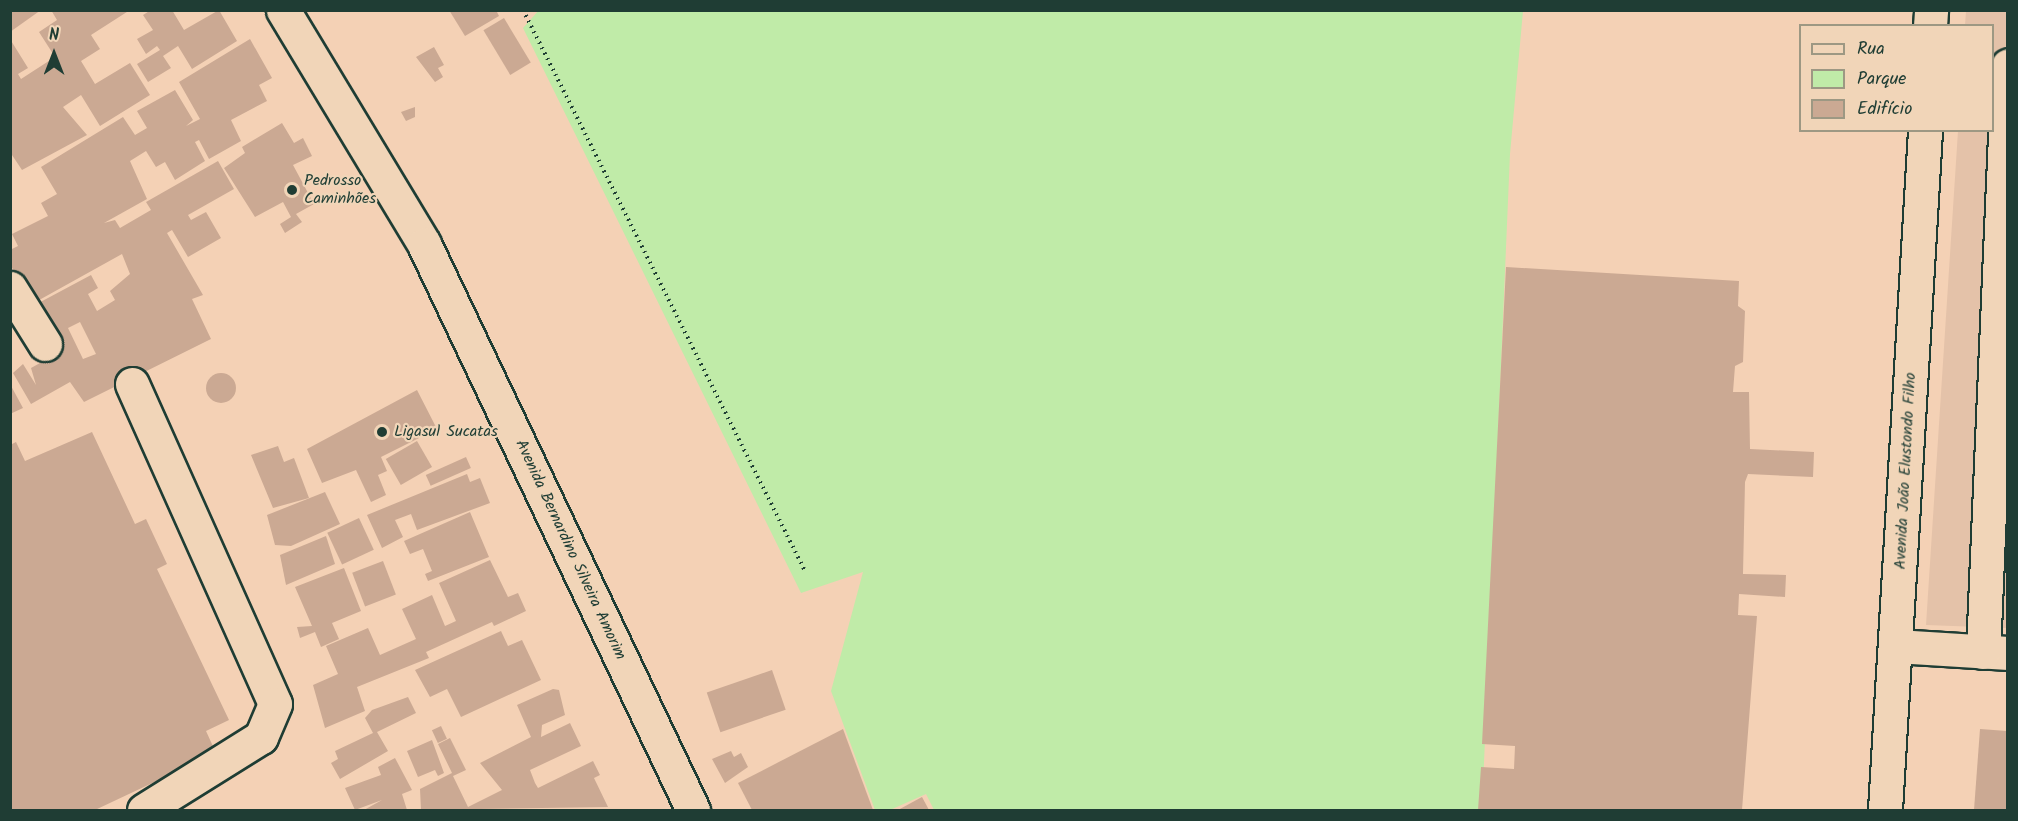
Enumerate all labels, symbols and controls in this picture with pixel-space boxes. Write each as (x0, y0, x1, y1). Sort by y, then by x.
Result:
text: N (49, 23, 59, 48)
north arrow (24, 24, 84, 84)
legend (1799, 24, 1994, 132)
text: Rua (1857, 35, 1885, 64)
text: Parque (1857, 65, 1906, 94)
text: Edifício (1857, 95, 1912, 124)
place label: Pedrosso Caminhões (304, 171, 376, 209)
marker: Pedrosso Caminhões (285, 183, 299, 197)
street label: Avenida João Elustondo Filho (1891, 372, 1921, 570)
place label: Ligasul Sucatas (394, 422, 498, 442)
marker: Ligasul Sucatas (375, 425, 389, 439)
street label: Avenida Bernardino Silveira Amorim (510, 437, 630, 663)

